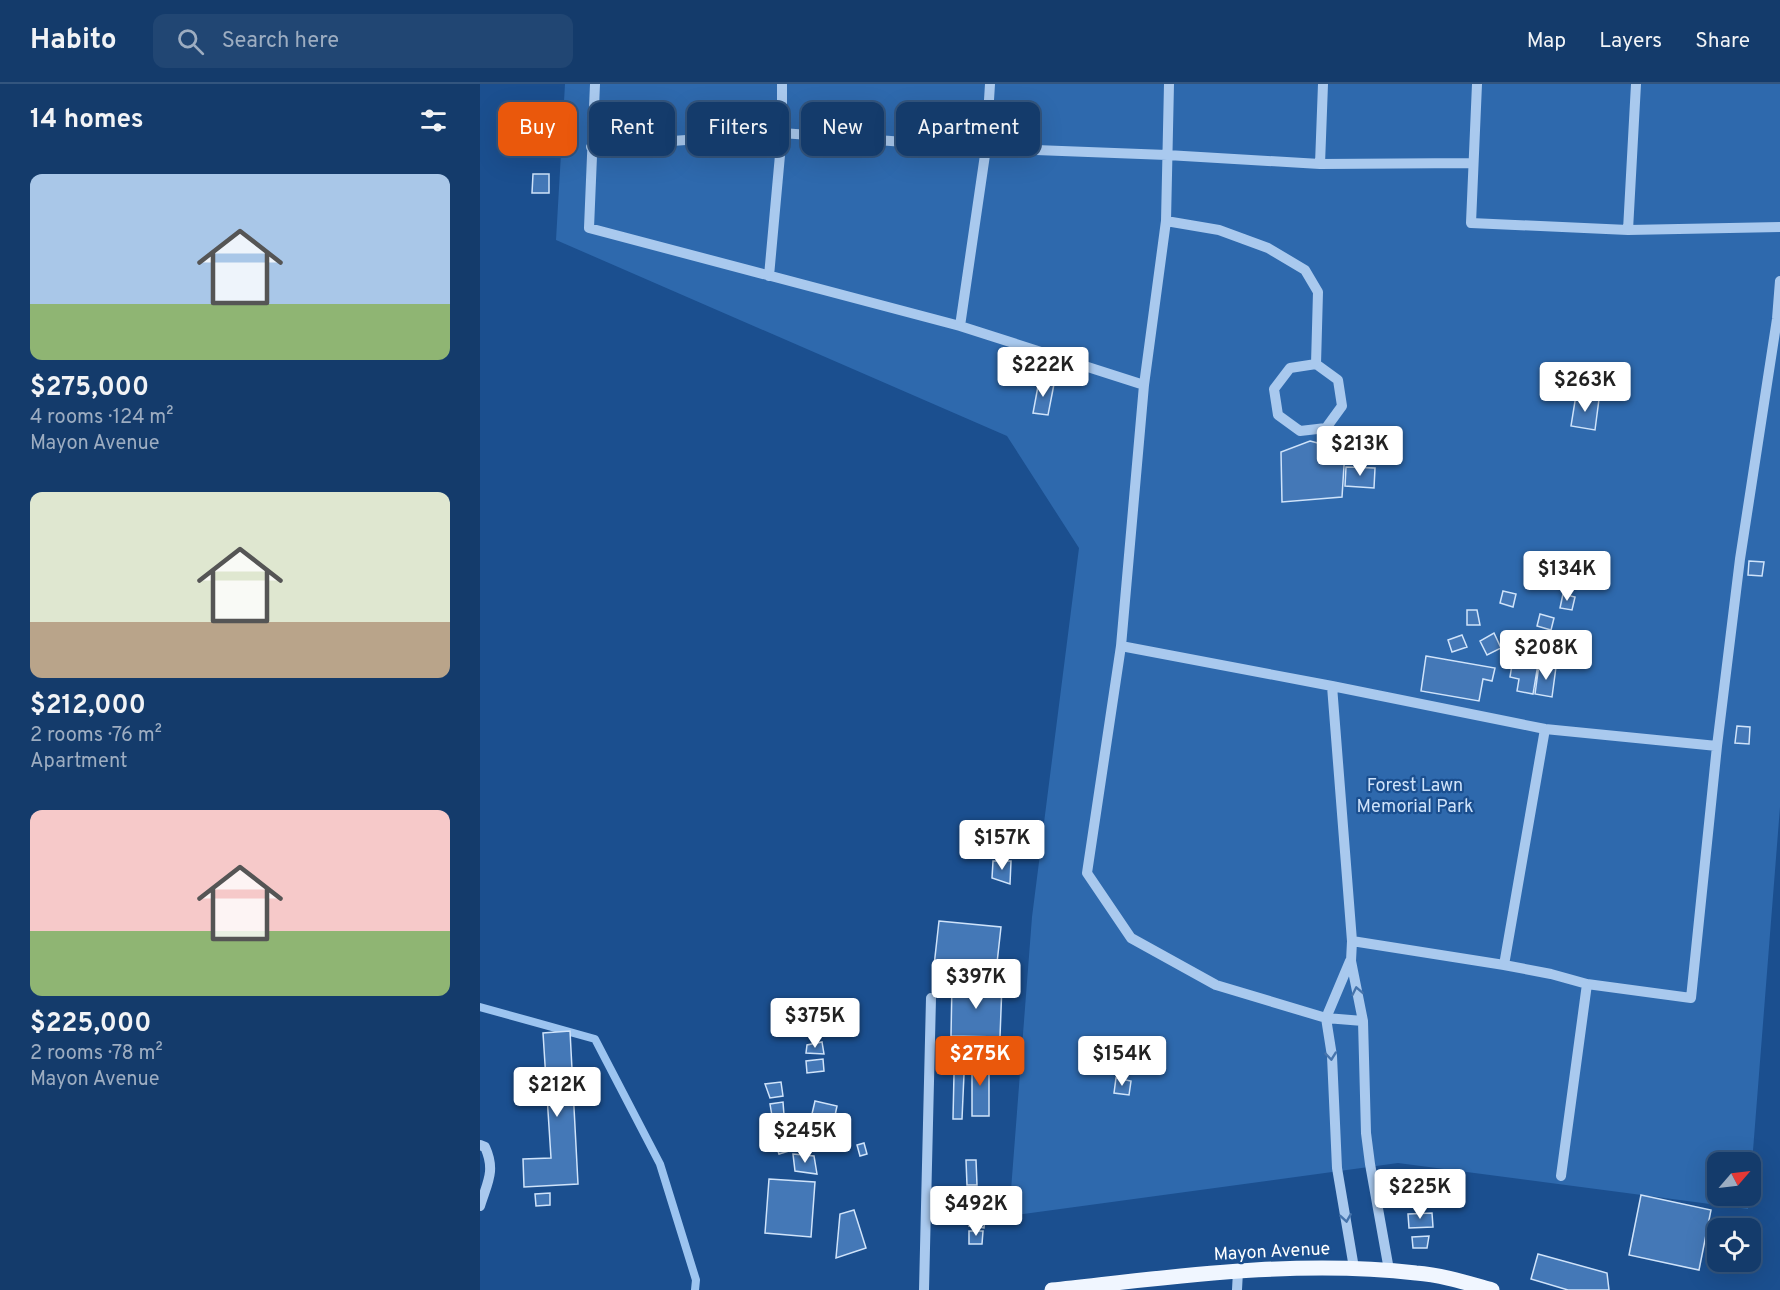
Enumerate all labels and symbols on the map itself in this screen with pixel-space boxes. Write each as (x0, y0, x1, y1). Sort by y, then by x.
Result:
pin: $222K (1001, 347, 1085, 398)
pin: $263K (1543, 362, 1627, 413)
pin: $213K (1318, 426, 1402, 477)
pin: $134K (1525, 551, 1609, 602)
pin: $208K (1504, 630, 1588, 681)
park label: Forest Lawn Memorial Park (1357, 775, 1473, 819)
pin: $157K (960, 820, 1044, 871)
pin: $397K (934, 959, 1018, 1010)
one-way arrow (1351, 986, 1364, 996)
pin: $375K (773, 998, 857, 1049)
pin: $275K (938, 1036, 1022, 1087)
pin: $154K (1080, 1036, 1164, 1087)
one-way arrow (1324, 1051, 1337, 1060)
pin: $212K (515, 1067, 599, 1118)
pin: $245K (763, 1113, 847, 1164)
north arrow (1707, 1152, 1761, 1206)
pin: $225K (1378, 1169, 1462, 1220)
pin: $492K (934, 1186, 1018, 1237)
one-way arrow (1339, 1213, 1351, 1222)
street label: Mayon Avenue (1213, 1238, 1331, 1267)

